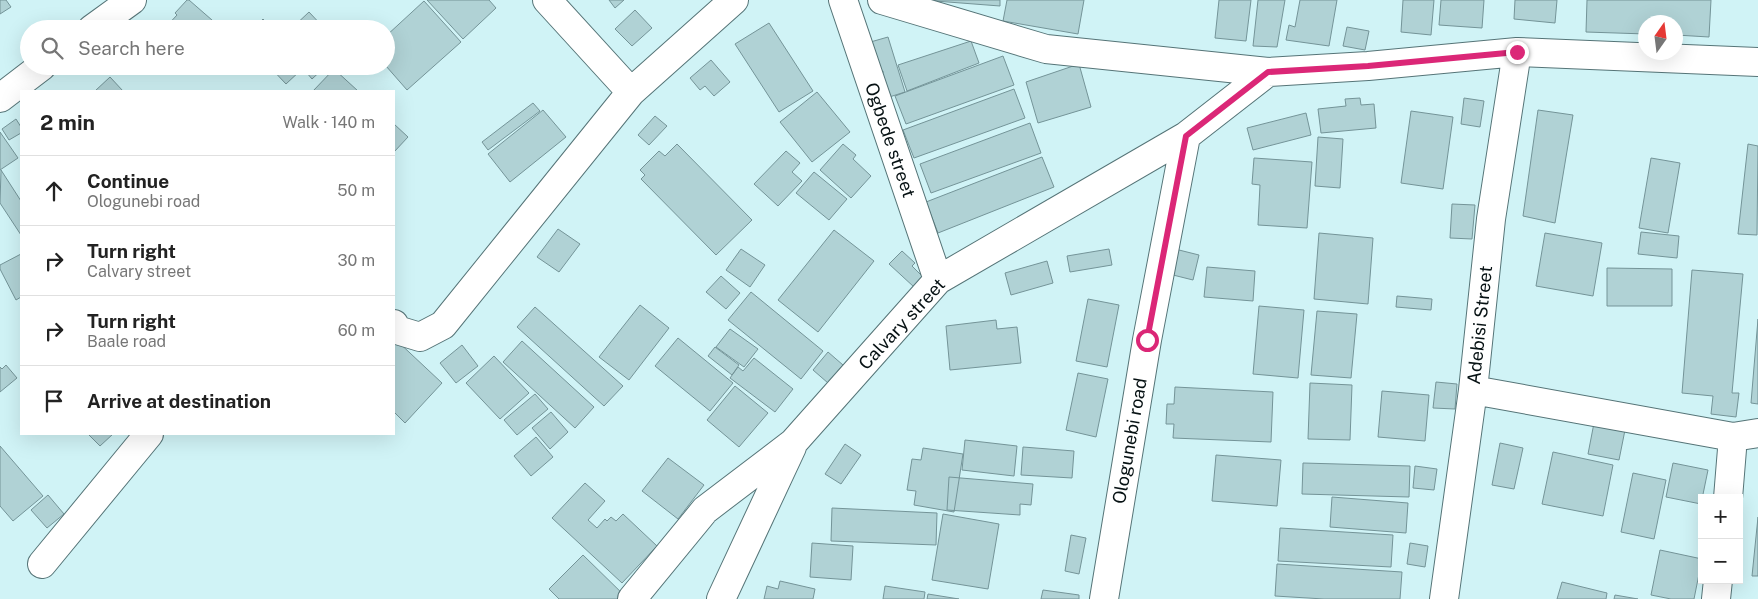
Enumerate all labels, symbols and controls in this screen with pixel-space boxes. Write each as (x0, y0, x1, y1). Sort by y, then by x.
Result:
north arrow (1638, 15, 1683, 60)
search box (20, 20, 395, 75)
icon: search (38, 34, 66, 62)
text: Search here (78, 37, 185, 59)
route end (1506, 41, 1529, 64)
street label: Ogbede street (861, 80, 920, 200)
text: 2 min (40, 110, 95, 135)
text: Walk · 140 m (282, 113, 375, 132)
text: Continue (87, 170, 169, 192)
icon: ahead (40, 177, 68, 205)
text: 50 m (337, 181, 375, 200)
text: Ologunebi road (87, 192, 200, 211)
text: Turn right (87, 240, 176, 262)
icon: right (40, 247, 68, 275)
text: 30 m (338, 251, 375, 270)
text: Calvary street (87, 262, 191, 281)
street label: Adebisi Street (1463, 265, 1496, 385)
street label: Calvary street (854, 274, 949, 374)
text: Turn right (87, 310, 176, 332)
icon: right (40, 317, 68, 345)
text: 60 m (338, 321, 375, 340)
route start (1136, 329, 1159, 352)
text: Baale road (87, 332, 166, 351)
street label: Ologunebi road (1108, 376, 1151, 506)
icon: arrive (40, 387, 68, 415)
text: Arrive at destination (87, 390, 271, 412)
map controls (1698, 494, 1743, 584)
button: + (1698, 494, 1743, 539)
button: − (1698, 539, 1743, 584)

